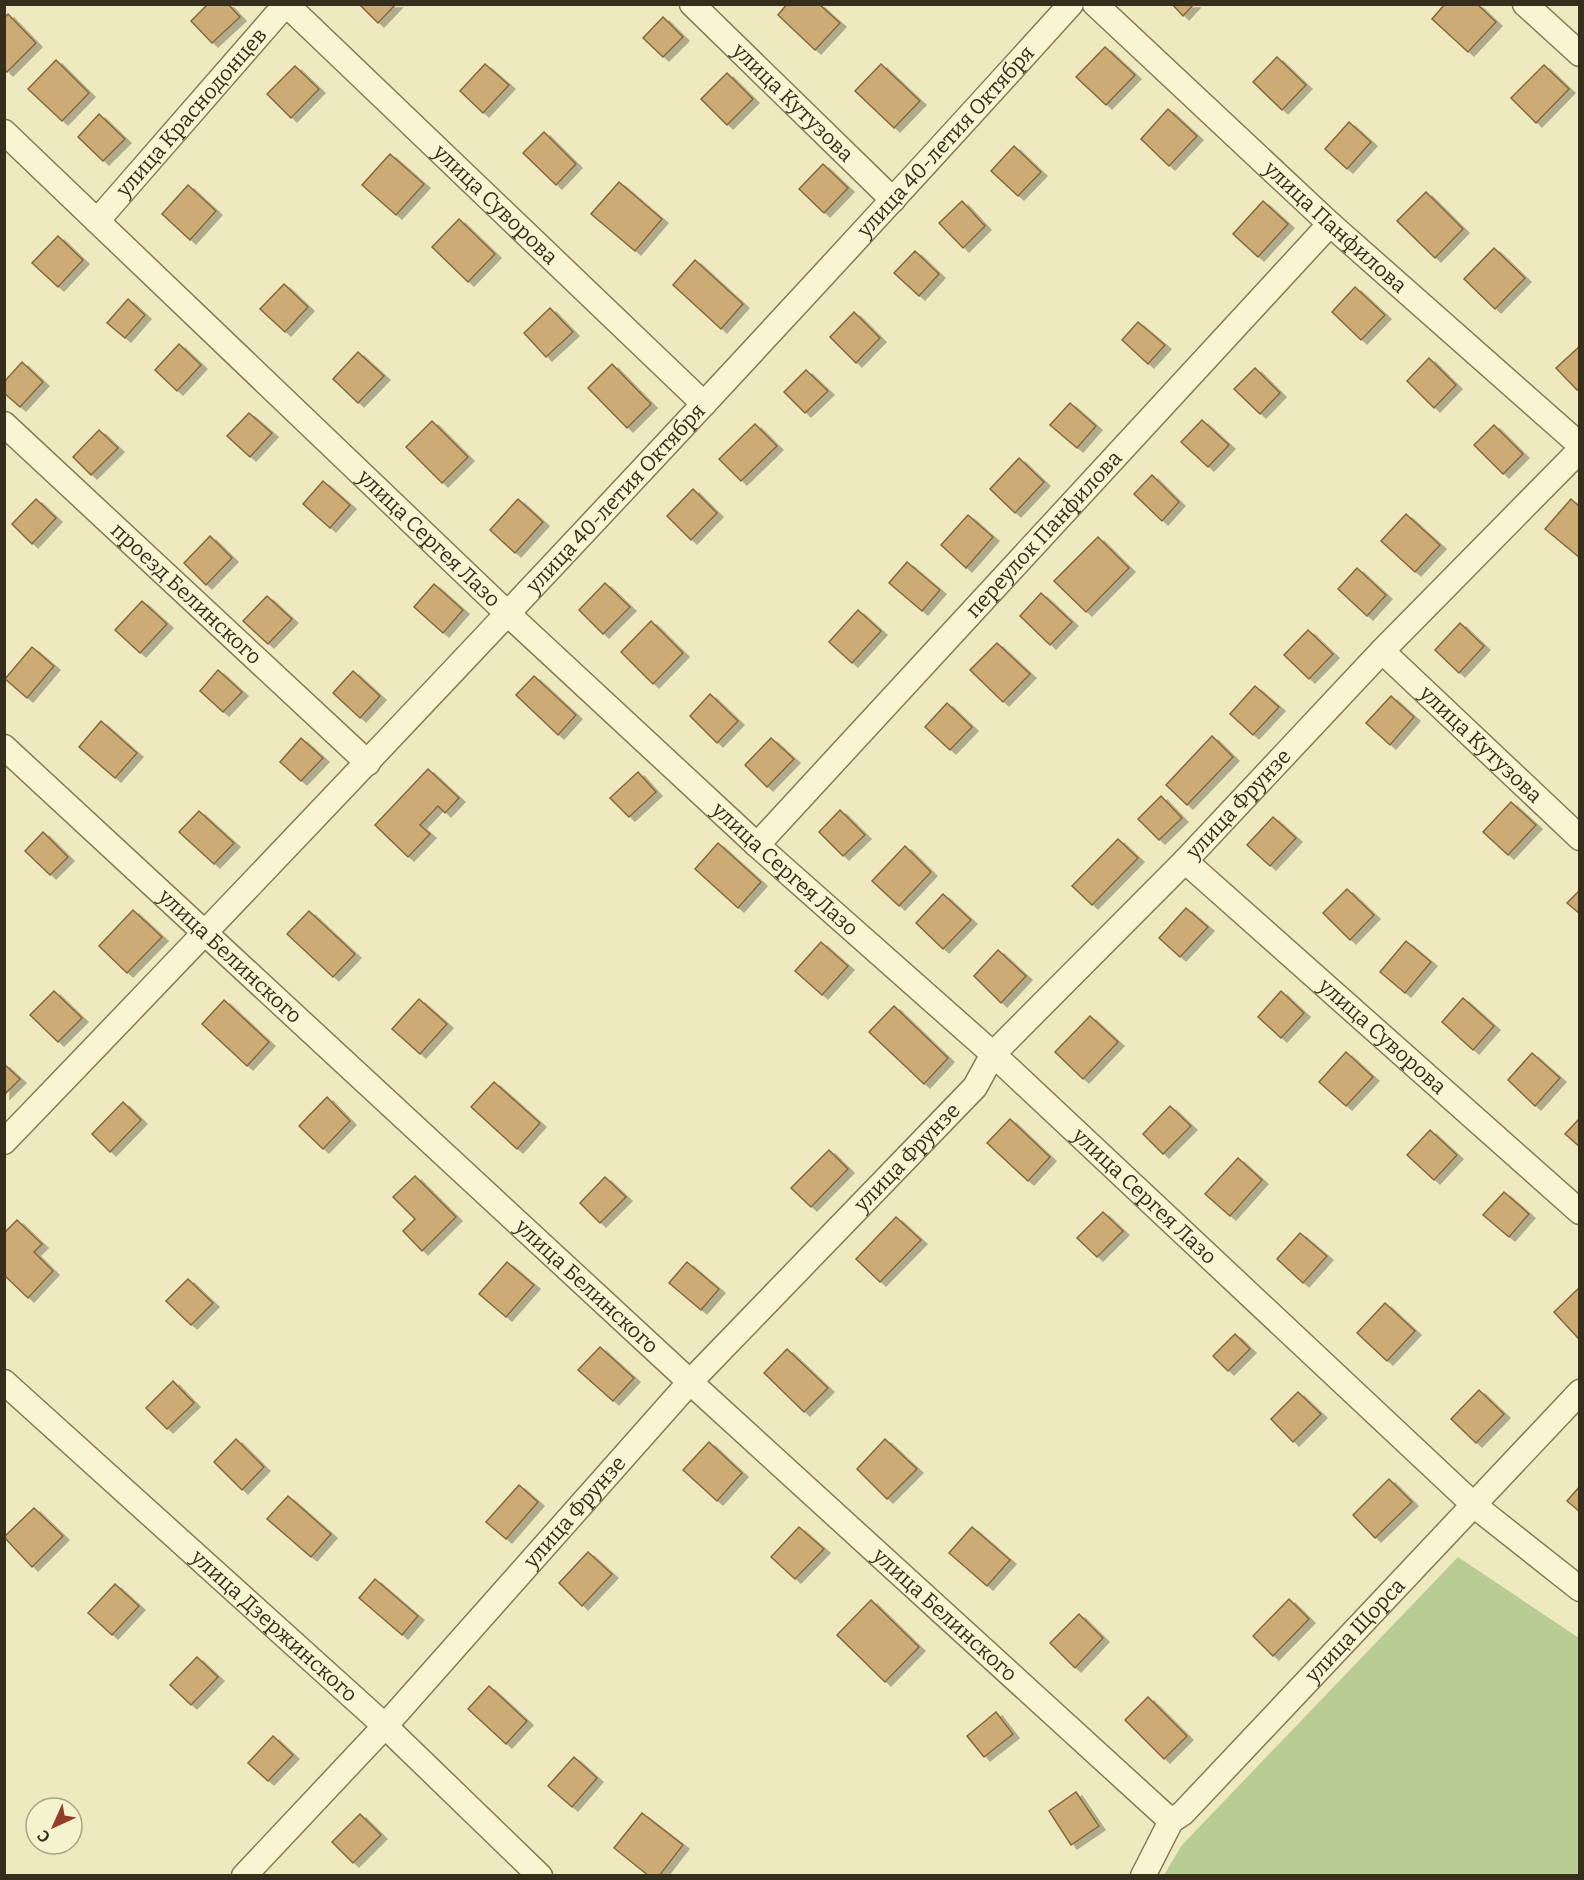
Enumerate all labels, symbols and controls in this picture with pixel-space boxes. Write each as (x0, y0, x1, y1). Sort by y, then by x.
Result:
street label: улица Краснодонцев (110, 22, 272, 203)
street label: улица Кутузова (726, 37, 859, 168)
street label: улица 40-летия Октября (851, 40, 1040, 243)
street label: улица Суворова (427, 138, 563, 270)
street label: улица Панфилова (1258, 155, 1413, 299)
street label: улица 40-летия Октября (520, 398, 711, 599)
street label: переулок Панфилова (960, 445, 1128, 623)
street label: улица Сергея Лазо (351, 463, 506, 613)
street label: проезд Белинского (105, 517, 267, 670)
street label: улица Кутузова (1413, 680, 1548, 809)
street label: улица Фрунзе (1180, 743, 1296, 865)
street label: улица Сергея Лазо (706, 796, 864, 941)
street label: улица Белинского (152, 883, 307, 1029)
street label: улица Суворова (1312, 972, 1452, 1100)
street label: улица Фрунзе (848, 1097, 966, 1218)
street label: улица Сергея Лазо (1066, 1122, 1222, 1270)
street label: улица Белинского (509, 1213, 664, 1359)
street label: улица Фрунзе (518, 1450, 631, 1574)
street label: улица Белинского (867, 1542, 1022, 1687)
street label: улица Дзержинского (185, 1544, 363, 1708)
street label: улица Щорса (1299, 1572, 1411, 1689)
north arrow (24, 1796, 84, 1856)
text: С (33, 1826, 54, 1847)

